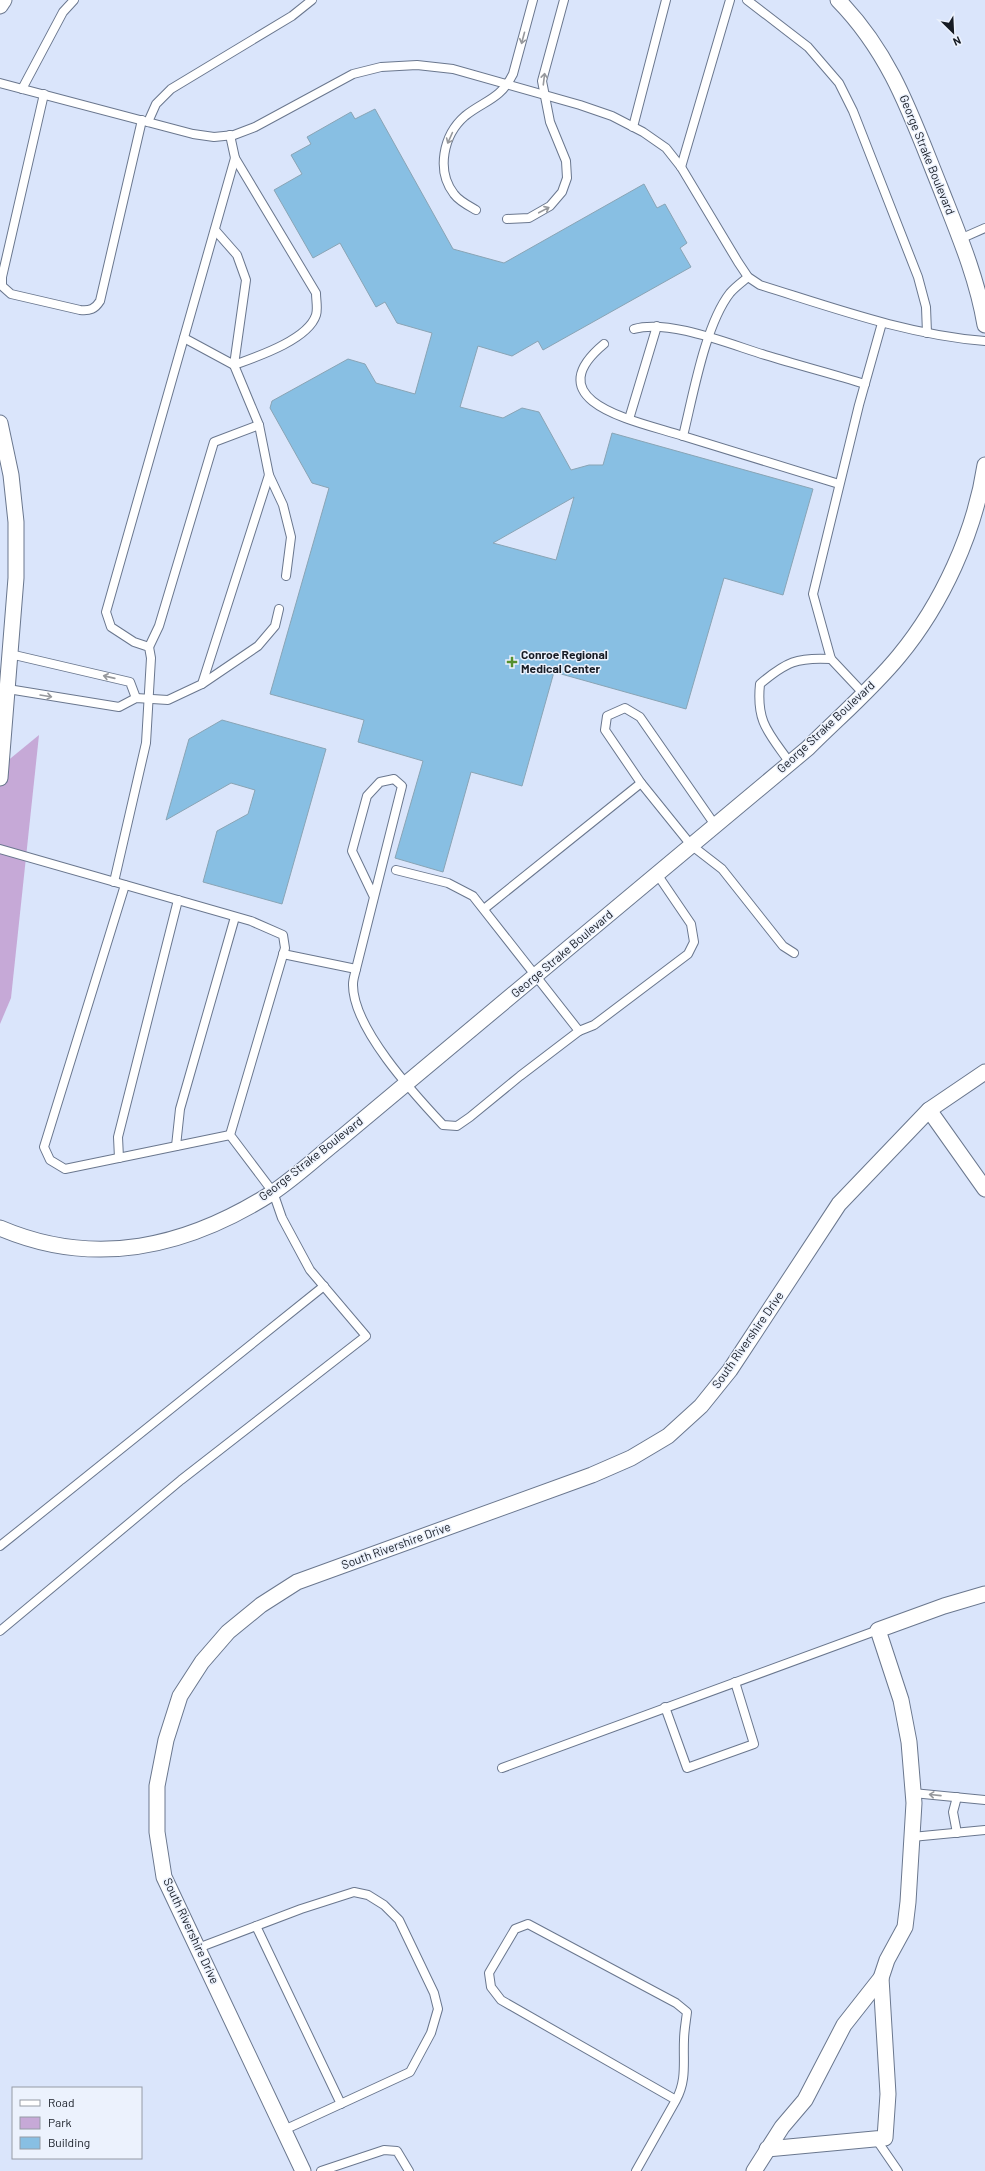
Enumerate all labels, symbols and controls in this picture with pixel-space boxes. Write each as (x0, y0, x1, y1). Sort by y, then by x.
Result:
north arrow (933, 12, 973, 52)
one-way arrow (518, 31, 526, 44)
text: N (951, 34, 963, 49)
one-way arrow (540, 73, 548, 86)
street label: George Strake Boulevard (897, 93, 958, 217)
one-way arrow (446, 132, 453, 144)
one-way arrow (537, 205, 549, 213)
place label: Conroe Regional Medical Center (521, 647, 608, 675)
marker: Conroe Regional Medical Center (506, 656, 518, 668)
one-way arrow (103, 673, 116, 681)
street label: George Strake Boulevard (774, 677, 877, 775)
one-way arrow (39, 692, 52, 700)
street label: George Strake Boulevard (508, 907, 615, 1000)
street label: George Strake Boulevard (256, 1113, 365, 1203)
street label: South Rivershire Drive (708, 1288, 786, 1391)
street label: South Rivershire Drive (339, 1519, 452, 1571)
one-way arrow (929, 1792, 942, 1799)
street label: South Rivershire Drive (161, 1876, 223, 1986)
legend (12, 2087, 142, 2159)
text: Road (48, 2095, 75, 2109)
text: Park (48, 2115, 72, 2129)
text: Building (48, 2135, 90, 2149)

